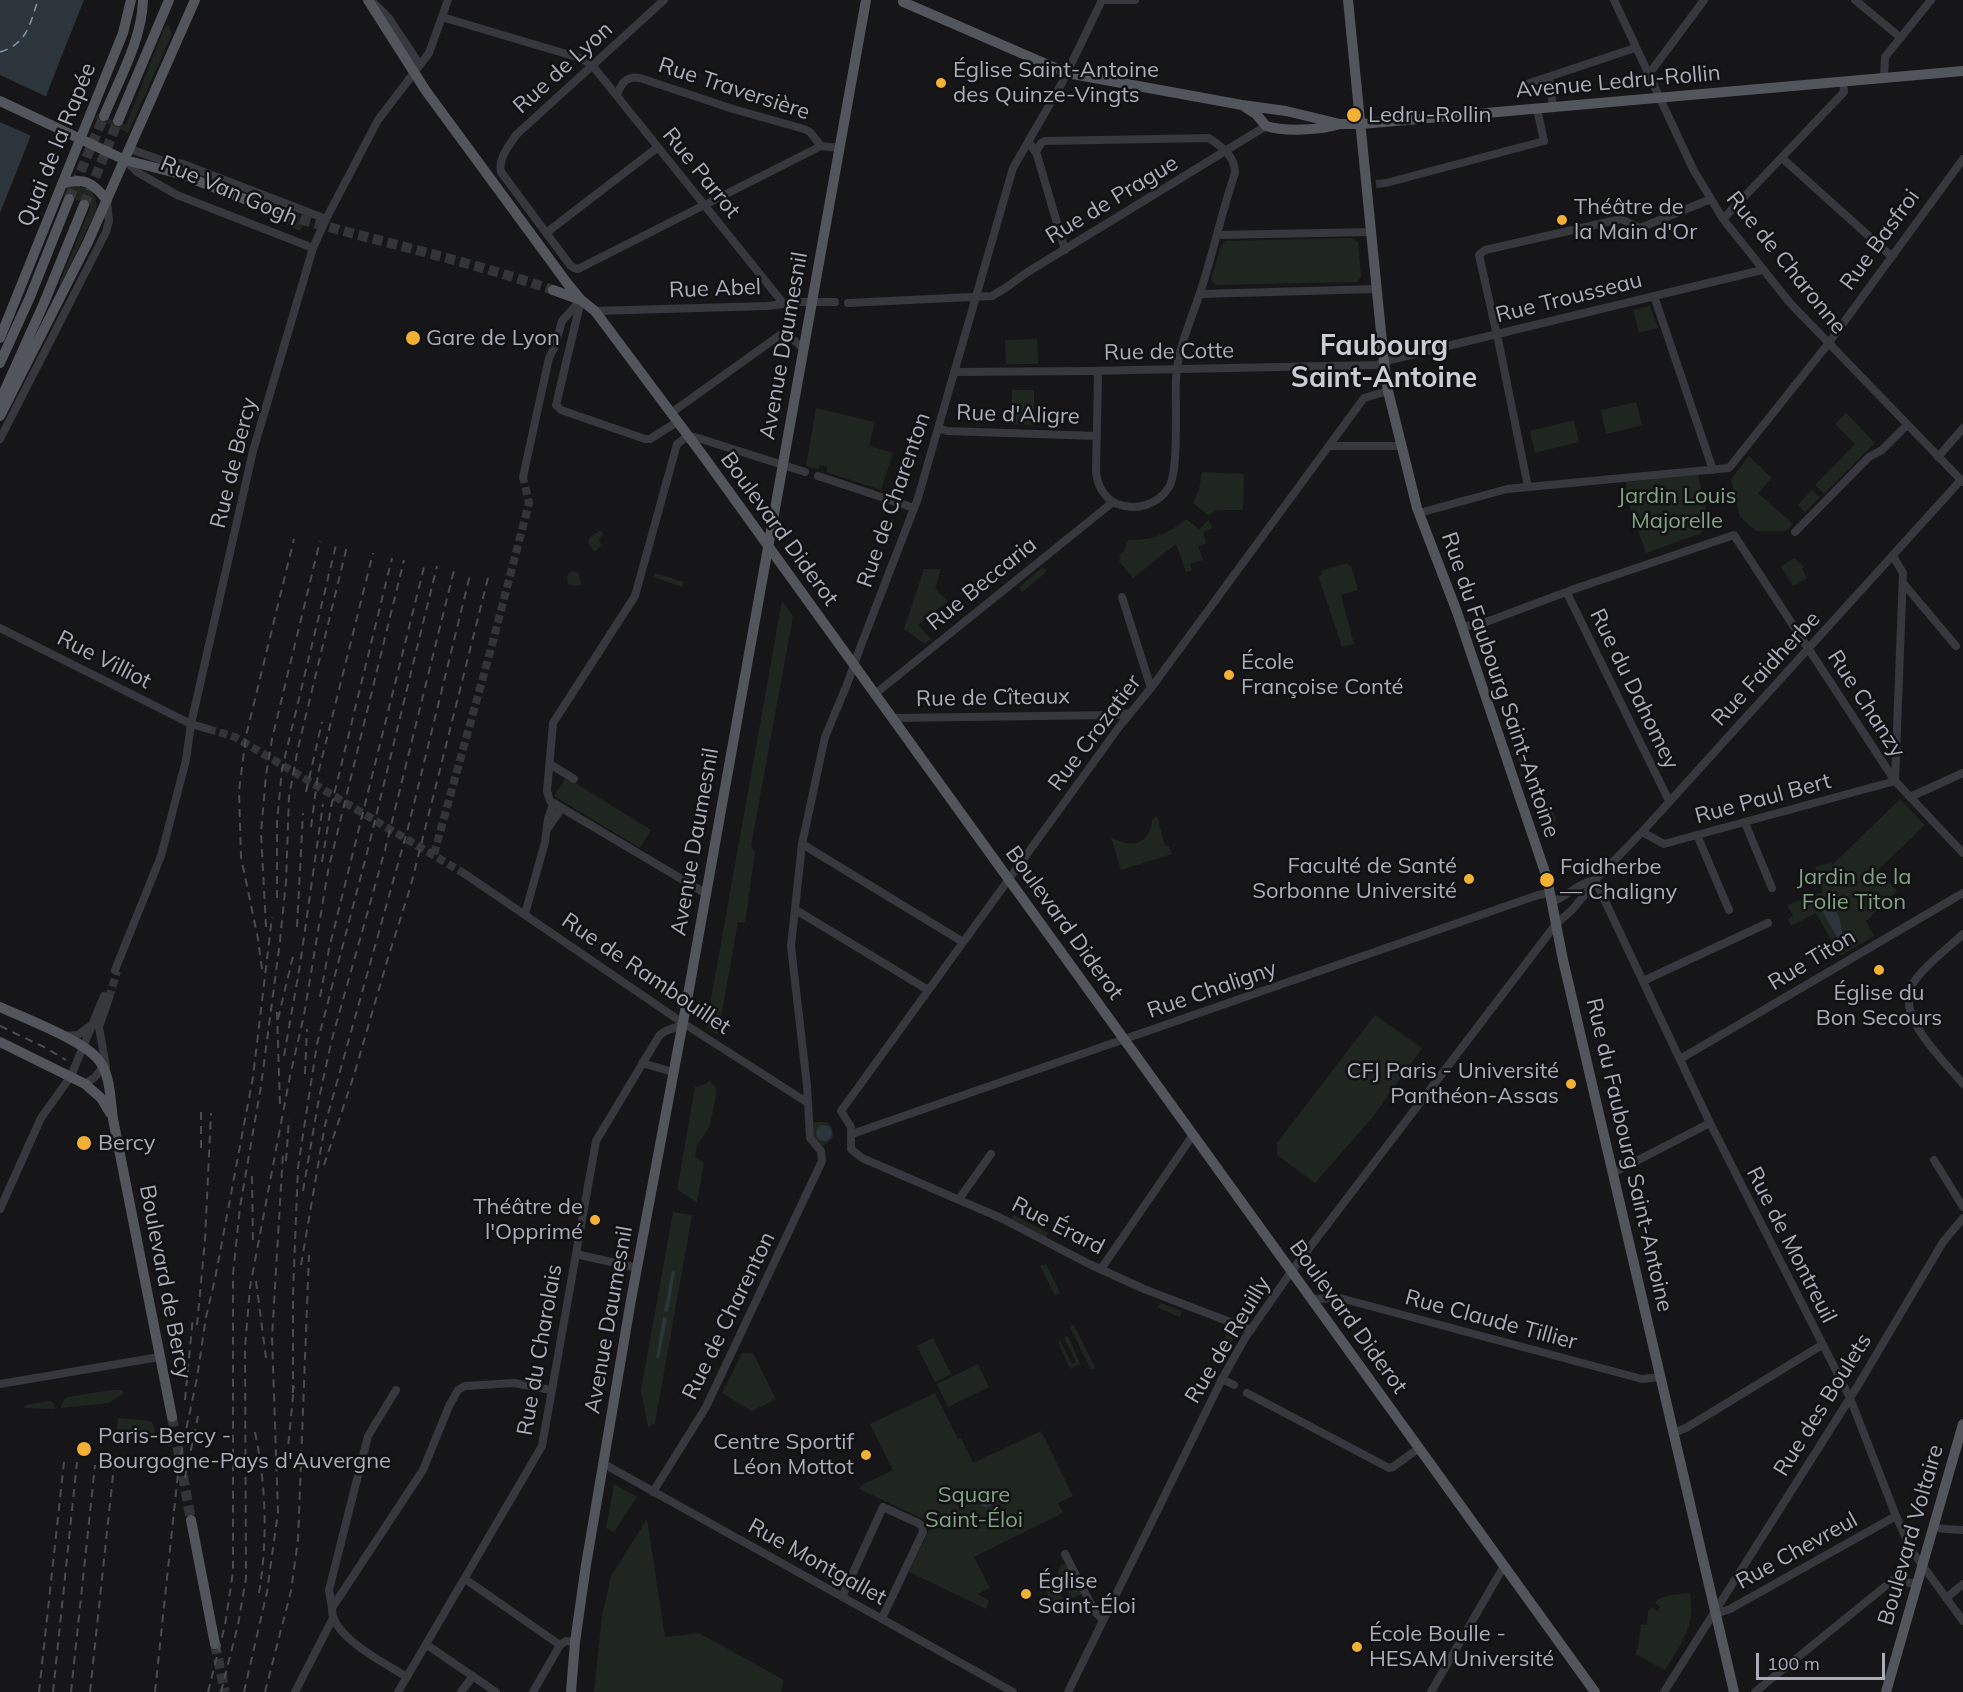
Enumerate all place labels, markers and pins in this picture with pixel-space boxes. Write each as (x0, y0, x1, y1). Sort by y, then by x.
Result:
place label: Église Saint-Antoine des Quinze-Vingts (953, 57, 1159, 108)
marker: Église Saint-Antoine des Quinze-Vingts (934, 76, 948, 90)
place label: Ledru-Rollin (1368, 102, 1491, 128)
marker: Ledru-Rollin (1345, 106, 1363, 124)
place label: Théâtre de la Main d'Or (1574, 194, 1697, 246)
marker: Théâtre de la Main d'Or (1555, 213, 1569, 227)
place label: Gare de Lyon (426, 325, 560, 351)
marker: Gare de Lyon (404, 329, 422, 347)
place label: École Françoise Conté (1241, 649, 1403, 700)
marker: École Françoise Conté (1222, 668, 1236, 682)
place label: Faculté de Santé Sorbonne Université (1252, 853, 1457, 904)
place label: Faidherbe — Chaligny (1560, 854, 1677, 906)
marker: Faidherbe — Chaligny (1538, 871, 1556, 889)
marker: Faculté de Santé Sorbonne Université (1462, 872, 1476, 886)
marker: Église du Bon Secours (1872, 963, 1886, 977)
place label: Église du Bon Secours (1816, 980, 1942, 1032)
place label: CFJ Paris - Université Panthéon-Assas (1346, 1058, 1559, 1110)
marker: CFJ Paris - Université Panthéon-Assas (1564, 1077, 1578, 1091)
place label: Bercy (98, 1130, 155, 1156)
marker: Bercy (75, 1134, 93, 1152)
place label: Théâtre de l'Opprimé (473, 1194, 583, 1246)
marker: Théâtre de l'Opprimé (588, 1213, 602, 1227)
place label: Paris-Bercy - Bourgogne-Pays d'Auvergne (98, 1423, 391, 1474)
place label: Centre Sportif Léon Mottot (713, 1429, 854, 1480)
marker: Paris-Bercy - Bourgogne-Pays d'Auvergne (75, 1440, 93, 1458)
marker: Centre Sportif Léon Mottot (859, 1448, 873, 1462)
place label: Église Saint-Éloi (1038, 1568, 1136, 1620)
marker: Église Saint-Éloi (1019, 1587, 1033, 1601)
place label: École Boulle - HESAM Université (1369, 1621, 1554, 1672)
marker: École Boulle - HESAM Université (1350, 1640, 1364, 1654)

